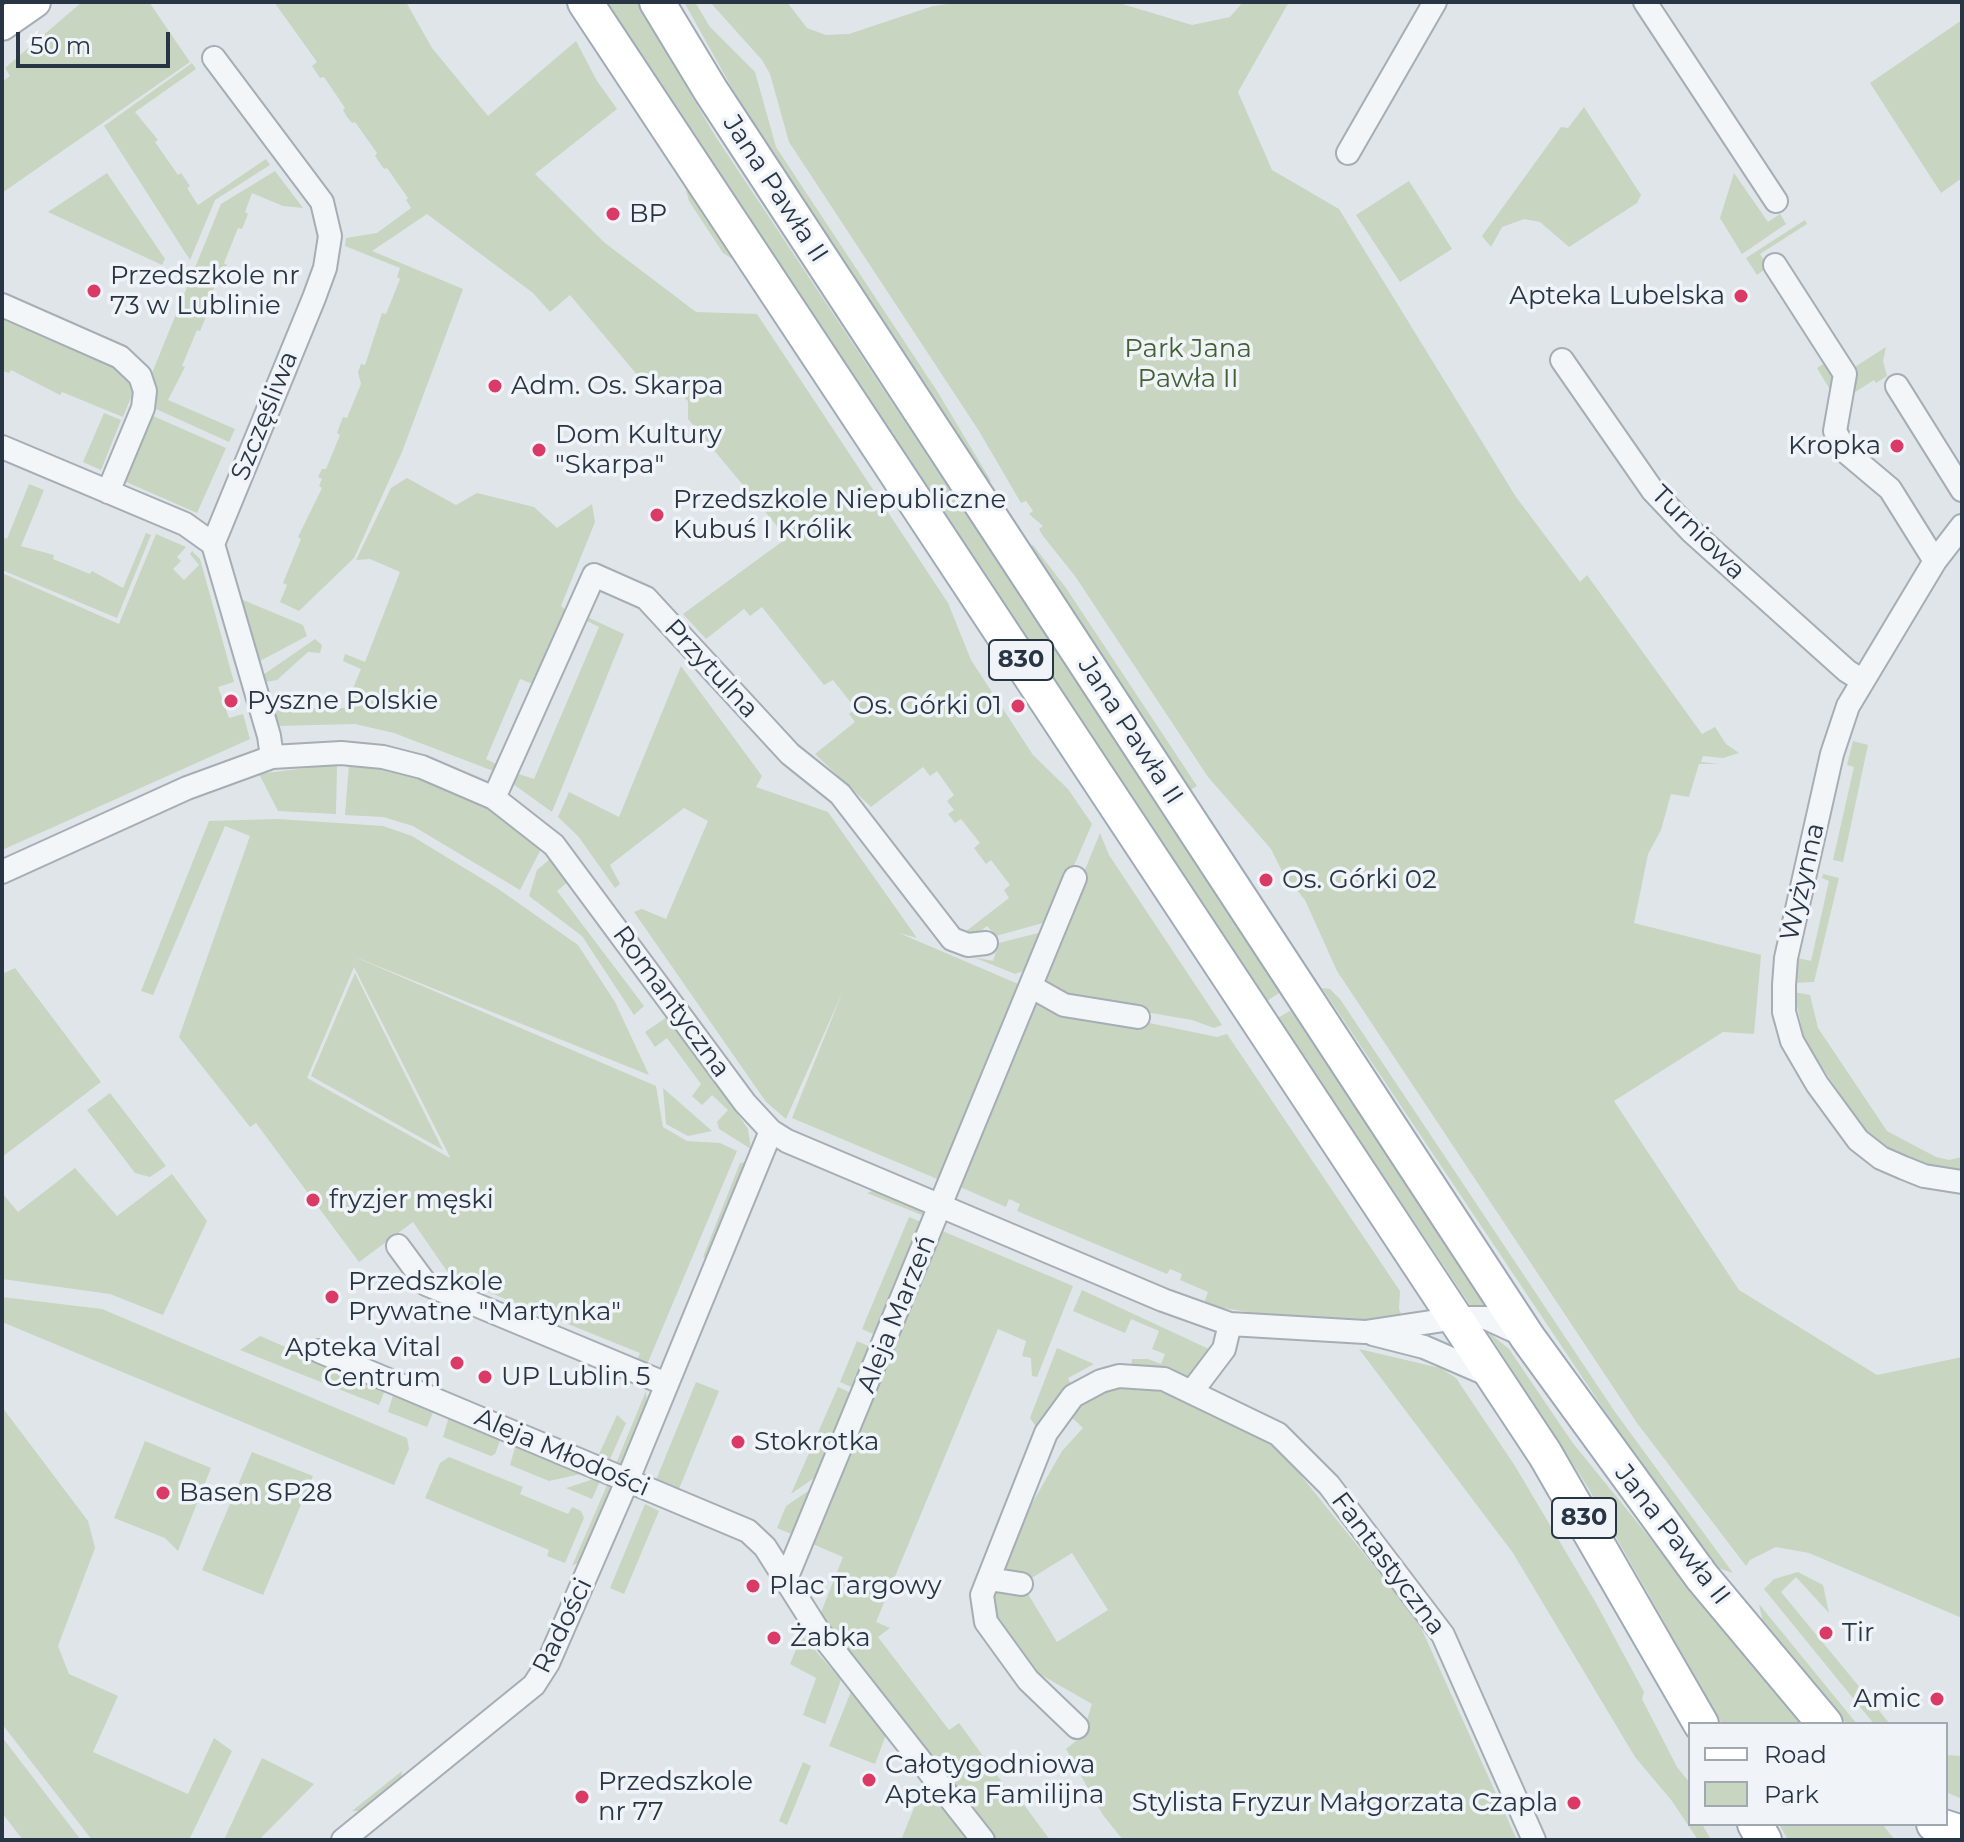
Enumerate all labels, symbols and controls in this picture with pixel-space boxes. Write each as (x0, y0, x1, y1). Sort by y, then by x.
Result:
scale bar (20, 16, 174, 66)
text: 50 m (30, 31, 91, 60)
street label: Jana Pawła II (716, 110, 834, 268)
place label: BP (629, 198, 667, 230)
marker: BP (604, 205, 622, 223)
place label: Przedszkole nr 73 w Lublinie (110, 260, 300, 322)
place label: Apteka Lubelska (1509, 280, 1725, 312)
marker: Przedszkole nr 73 w Lublinie (85, 282, 103, 300)
marker: Apteka Lubelska (1732, 287, 1750, 305)
park label: Park Jana Pawła II (1124, 333, 1252, 394)
street label: Szczęśliwa (225, 347, 305, 485)
place label: Adm. Os. Skarpa (511, 370, 724, 402)
marker: Adm. Os. Skarpa (486, 377, 504, 395)
place label: Dom Kultury "Skarpa" (555, 419, 722, 480)
place label: Kropka (1788, 430, 1881, 462)
marker: Kropka (1888, 437, 1906, 455)
marker: Dom Kultury "Skarpa" (530, 441, 548, 459)
street label: Turniowa (1644, 479, 1752, 587)
place label: Przedszkole Niepubliczne Kubuś I Królik (673, 484, 1006, 546)
marker: Przedszkole Niepubliczne Kubuś I Królik (648, 506, 666, 524)
street label: Przytulna (657, 613, 765, 725)
road number: 830 (989, 640, 1053, 680)
street label: Jana Pawła II (1071, 652, 1189, 810)
place label: Pyszne Polskie (247, 685, 438, 717)
place label: Os. Górki 01 (853, 690, 1002, 722)
marker: Pyszne Polskie (222, 692, 240, 710)
marker: Os. Górki 01 (1009, 697, 1027, 715)
street label: Wyżynna (1774, 820, 1832, 944)
place label: Os. Górki 02 (1282, 864, 1437, 896)
marker: Os. Górki 02 (1257, 871, 1275, 889)
street label: Romantyczna (606, 920, 736, 1084)
place label: fryzjer męski (329, 1184, 494, 1216)
marker: fryzjer męski (304, 1191, 322, 1209)
street label: Aleja Marzeń (851, 1231, 943, 1397)
place label: Przedszkole Prywatne "Martynka" (348, 1266, 621, 1328)
marker: Przedszkole Prywatne "Martynka" (323, 1288, 341, 1306)
place label: Apteka Vital Centrum (285, 1332, 441, 1394)
marker: Apteka Vital Centrum (448, 1354, 466, 1372)
place label: UP Lublin 5 (501, 1361, 650, 1393)
marker: UP Lublin 5 (476, 1368, 494, 1386)
street label: Aleja Młodości (470, 1402, 654, 1504)
place label: Stokrotka (754, 1426, 879, 1458)
marker: Stokrotka (729, 1433, 747, 1451)
street label: Jana Pawła II (1608, 1459, 1736, 1611)
place label: Basen SP28 (179, 1477, 333, 1509)
marker: Basen SP28 (154, 1484, 172, 1502)
street label: Fantastyczna (1324, 1486, 1452, 1642)
road number: 830 (1552, 1498, 1616, 1538)
place label: Plac Targowy (769, 1570, 942, 1602)
street label: Radości (527, 1573, 599, 1679)
marker: Plac Targowy (744, 1577, 762, 1595)
place label: Tir (1842, 1617, 1874, 1649)
place label: Żabka (790, 1622, 871, 1654)
marker: Tir (1817, 1624, 1835, 1642)
marker: Żabka (765, 1629, 783, 1647)
place label: Amic (1853, 1683, 1921, 1715)
marker: Amic (1928, 1690, 1946, 1708)
legend (1688, 1722, 1948, 1826)
text: Road (1764, 1740, 1827, 1769)
place label: Całotygodniowa Apteka Familijna (885, 1749, 1104, 1810)
place label: Przedszkole nr 77 (598, 1766, 753, 1828)
marker: Całotygodniowa Apteka Familijna (860, 1771, 878, 1789)
text: Park (1764, 1780, 1819, 1809)
place label: Stylista Fryzur Małgorzata Czapla (1132, 1787, 1558, 1819)
marker: Przedszkole nr 77 (573, 1788, 591, 1806)
marker: Stylista Fryzur Małgorzata Czapla (1565, 1794, 1583, 1812)

